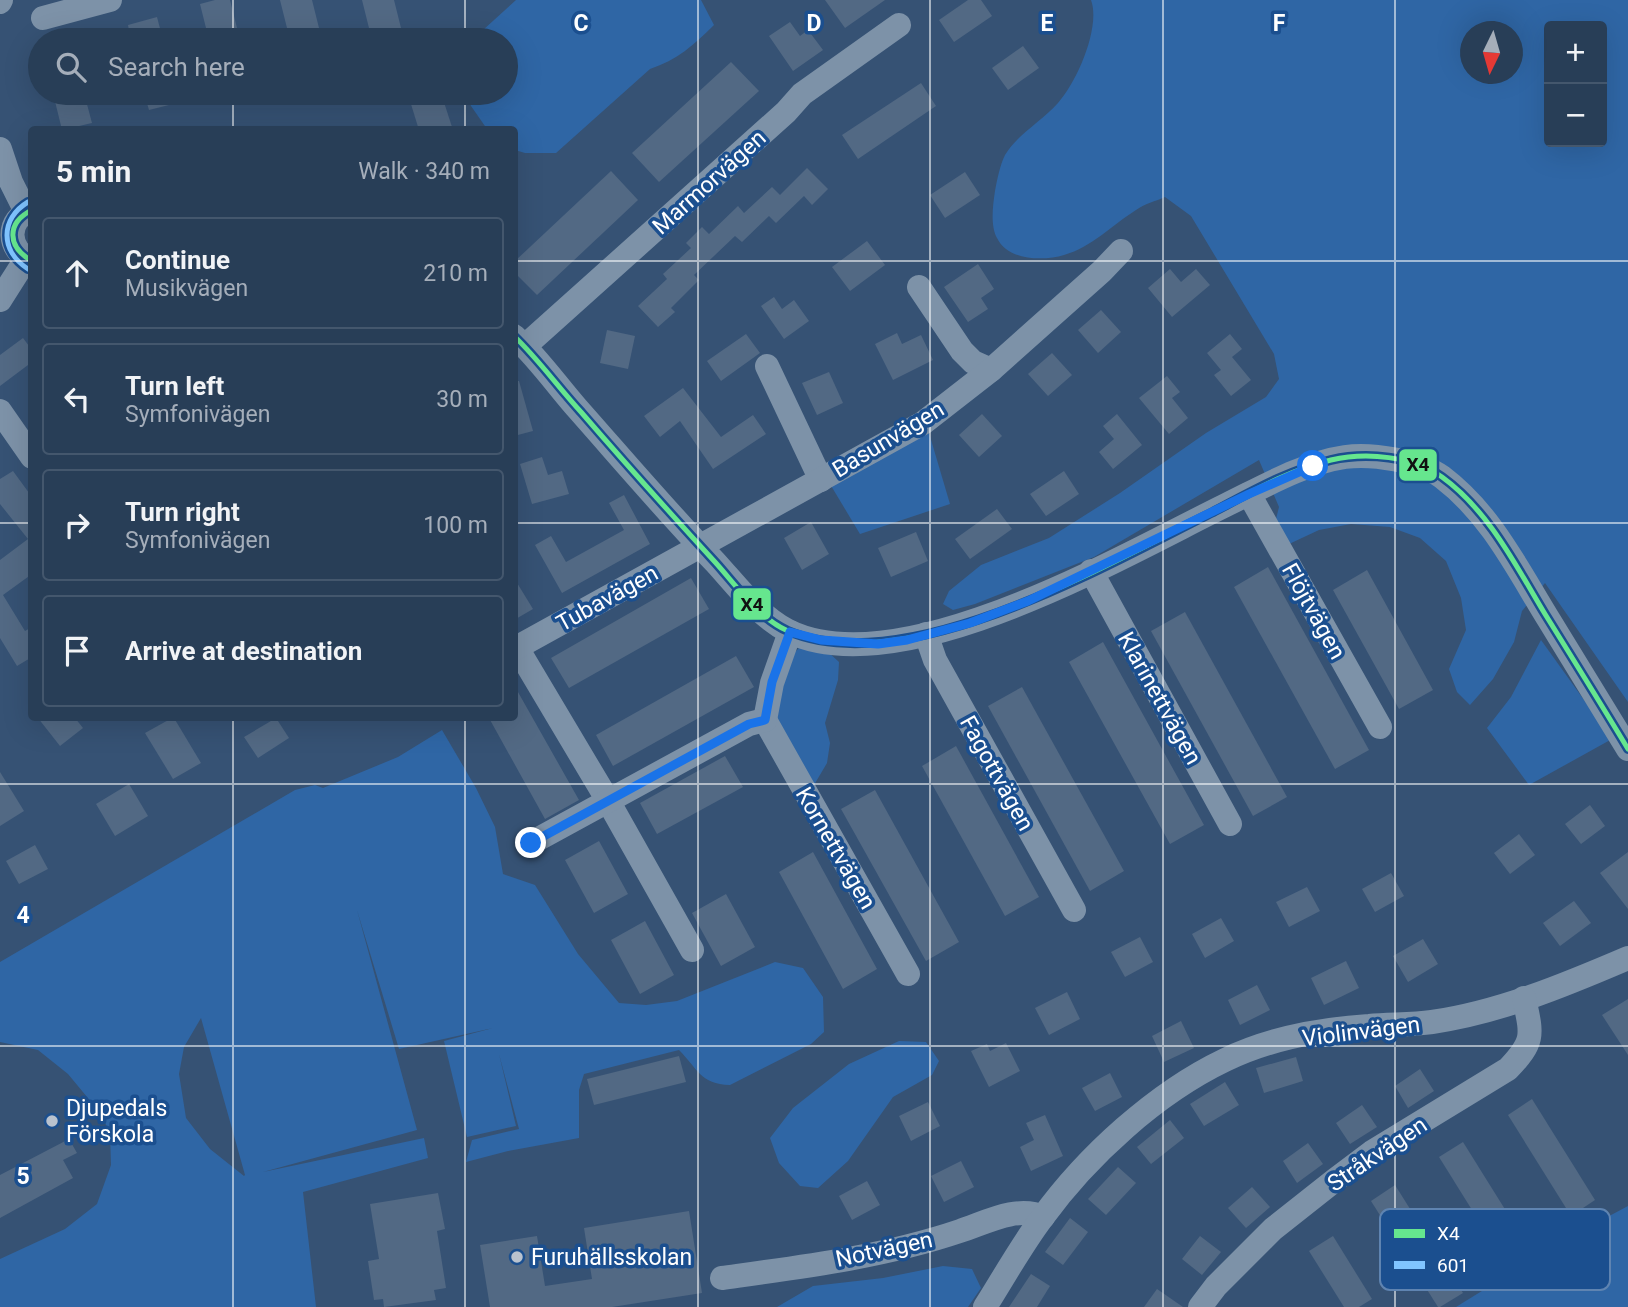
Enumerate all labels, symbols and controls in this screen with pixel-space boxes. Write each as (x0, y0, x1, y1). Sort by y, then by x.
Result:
text: C (573, 10, 589, 37)
text: D (807, 10, 821, 37)
text: E (1041, 10, 1054, 37)
text: F (1273, 10, 1286, 37)
north arrow (1460, 21, 1523, 84)
map controls (1544, 21, 1607, 147)
button: + (1544, 21, 1607, 84)
search box (28, 28, 518, 105)
icon: search (52, 48, 90, 86)
text: Search here (108, 52, 245, 82)
button: − (1544, 84, 1607, 147)
street label: Marmorvägen (647, 125, 771, 240)
text: 5 min (56, 154, 131, 189)
text: Walk · 340 m (358, 158, 490, 185)
text: Continue (125, 245, 230, 275)
icon: ahead (58, 254, 96, 292)
text: 210 m (423, 260, 488, 287)
text: Musikvägen (125, 275, 248, 302)
text: Turn left (125, 371, 224, 401)
icon: left (58, 380, 96, 418)
text: 30 m (436, 386, 488, 413)
street label: Basunvägen (828, 396, 949, 483)
text: Symfonivägen (125, 401, 270, 428)
line badge: X4 (1398, 448, 1438, 482)
route start (1297, 450, 1328, 481)
text: X4 (1407, 453, 1430, 476)
text: Turn right (125, 497, 240, 527)
icon: right (58, 506, 96, 544)
text: 100 m (423, 512, 488, 539)
text: Symfonivägen (125, 527, 270, 554)
street label: Flöjtvägen (1276, 558, 1351, 664)
street label: Tubavägen (552, 560, 663, 637)
line badge: X4 (732, 587, 772, 621)
text: X4 (741, 593, 764, 616)
street label: Klarinettvägen (1112, 627, 1207, 769)
icon: arrive (58, 632, 96, 670)
text: Arrive at destination (125, 636, 362, 666)
street label: Fagottvägen (954, 711, 1039, 835)
street label: Kornettvägen (790, 782, 881, 914)
route end (515, 827, 546, 858)
text: 4 (16, 902, 30, 929)
street label: Violinvägen (1301, 1011, 1422, 1052)
place label: Djupedals Förskola (66, 1095, 167, 1148)
street label: Stråkvägen (1322, 1111, 1432, 1197)
marker: Djupedals Förskola (44, 1113, 60, 1129)
text: 5 (16, 1163, 30, 1190)
legend (1380, 1209, 1610, 1290)
text: X4 (1437, 1222, 1460, 1245)
street label: Notvägen (833, 1226, 935, 1273)
place label: Furuhällsskolan (531, 1244, 692, 1271)
marker: Furuhällsskolan (509, 1249, 525, 1265)
text: 601 (1437, 1254, 1469, 1277)

